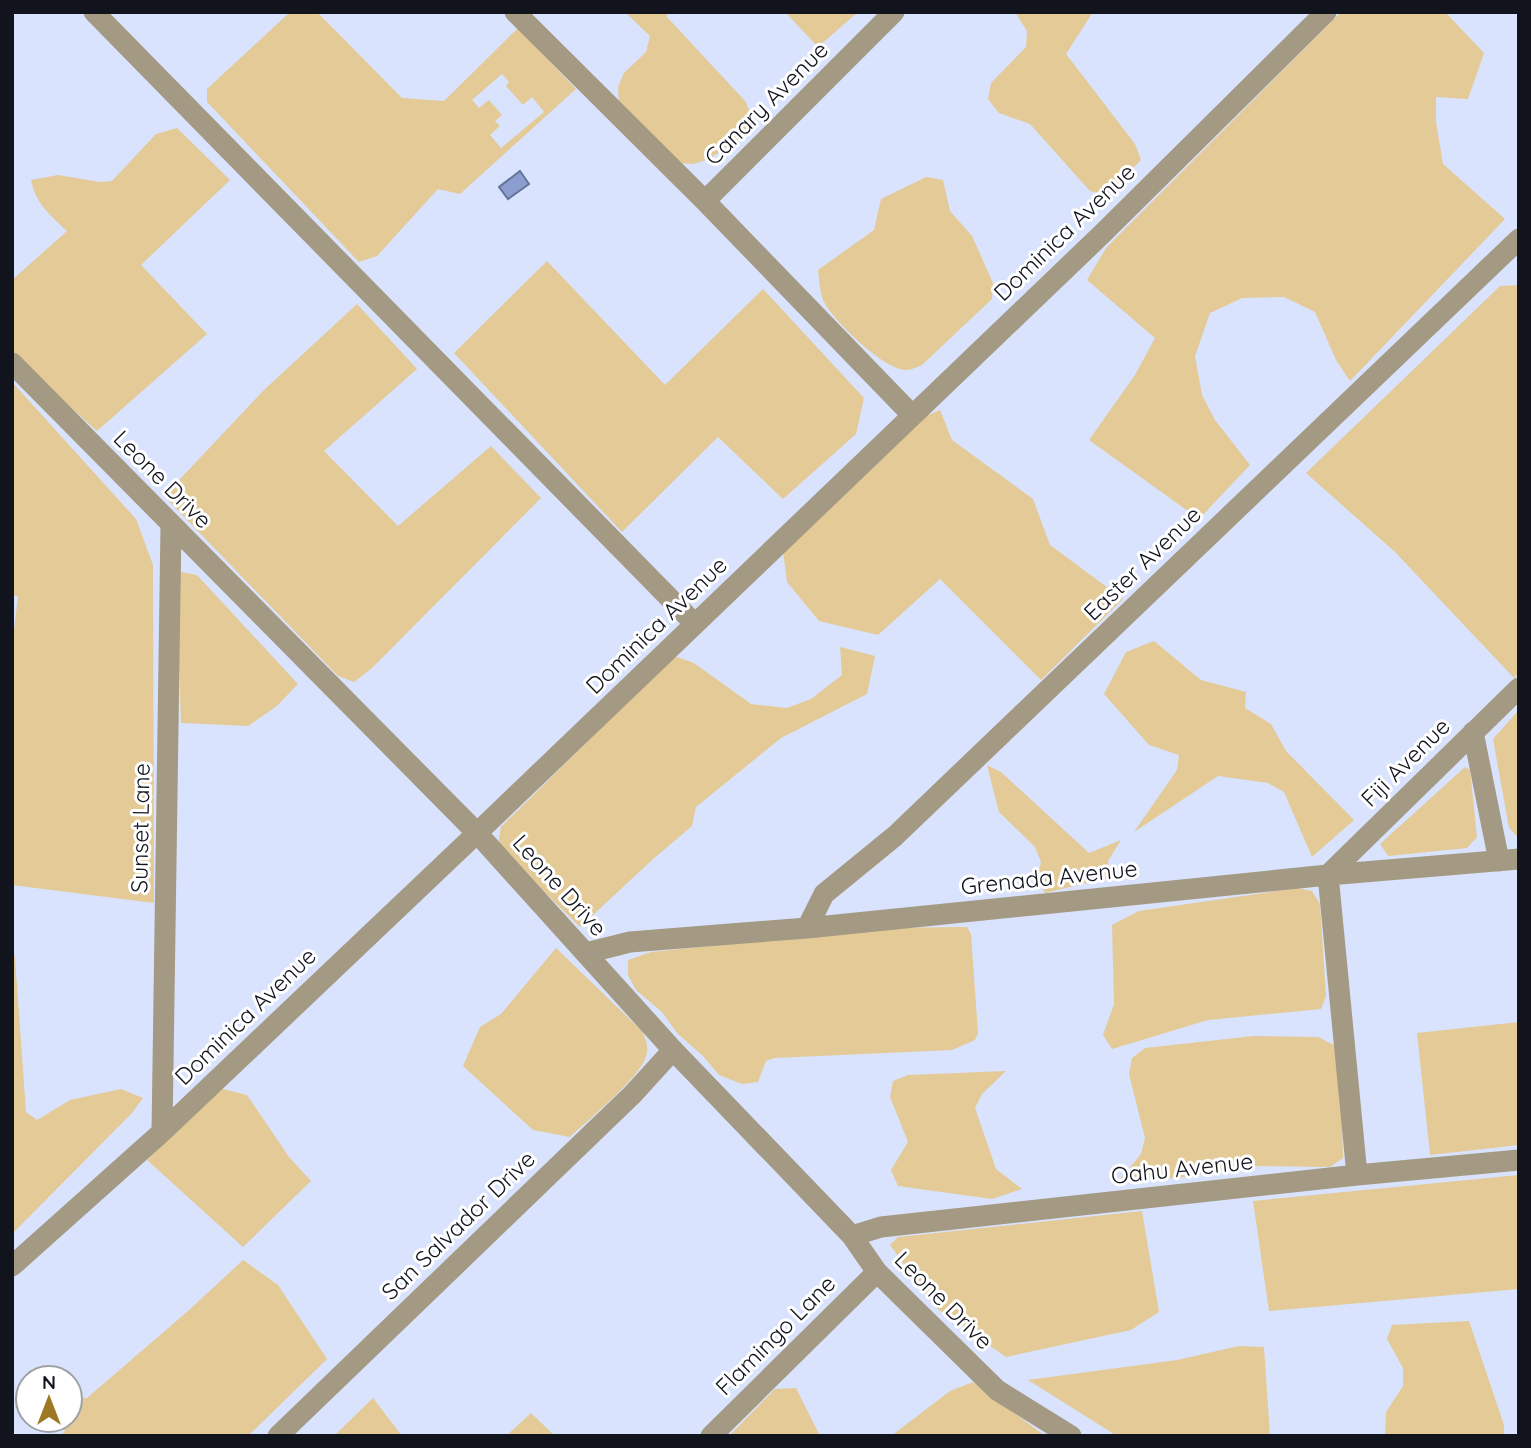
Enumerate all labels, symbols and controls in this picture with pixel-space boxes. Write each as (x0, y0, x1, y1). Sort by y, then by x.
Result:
street label: Canary Avenue (698, 35, 834, 171)
street label: Dominica Avenue (987, 157, 1141, 307)
street label: Leone Drive (108, 424, 218, 534)
street label: Easter Avenue (1077, 500, 1207, 626)
street label: Dominica Avenue (579, 550, 733, 700)
street label: Fiji Avenue (1354, 711, 1456, 813)
street label: Sunset Lane (124, 763, 156, 893)
street label: Leone Drive (507, 828, 613, 942)
street label: Grenada Avenue (959, 853, 1139, 901)
street label: Dominica Avenue (168, 941, 322, 1091)
street label: San Salvador Drive (375, 1144, 541, 1306)
street label: Oahu Avenue (1110, 1146, 1254, 1190)
street label: Leone Drive (889, 1245, 999, 1355)
street label: Flamingo Lane (709, 1269, 841, 1401)
north arrow (14, 1364, 84, 1434)
text: N (42, 1370, 56, 1394)

